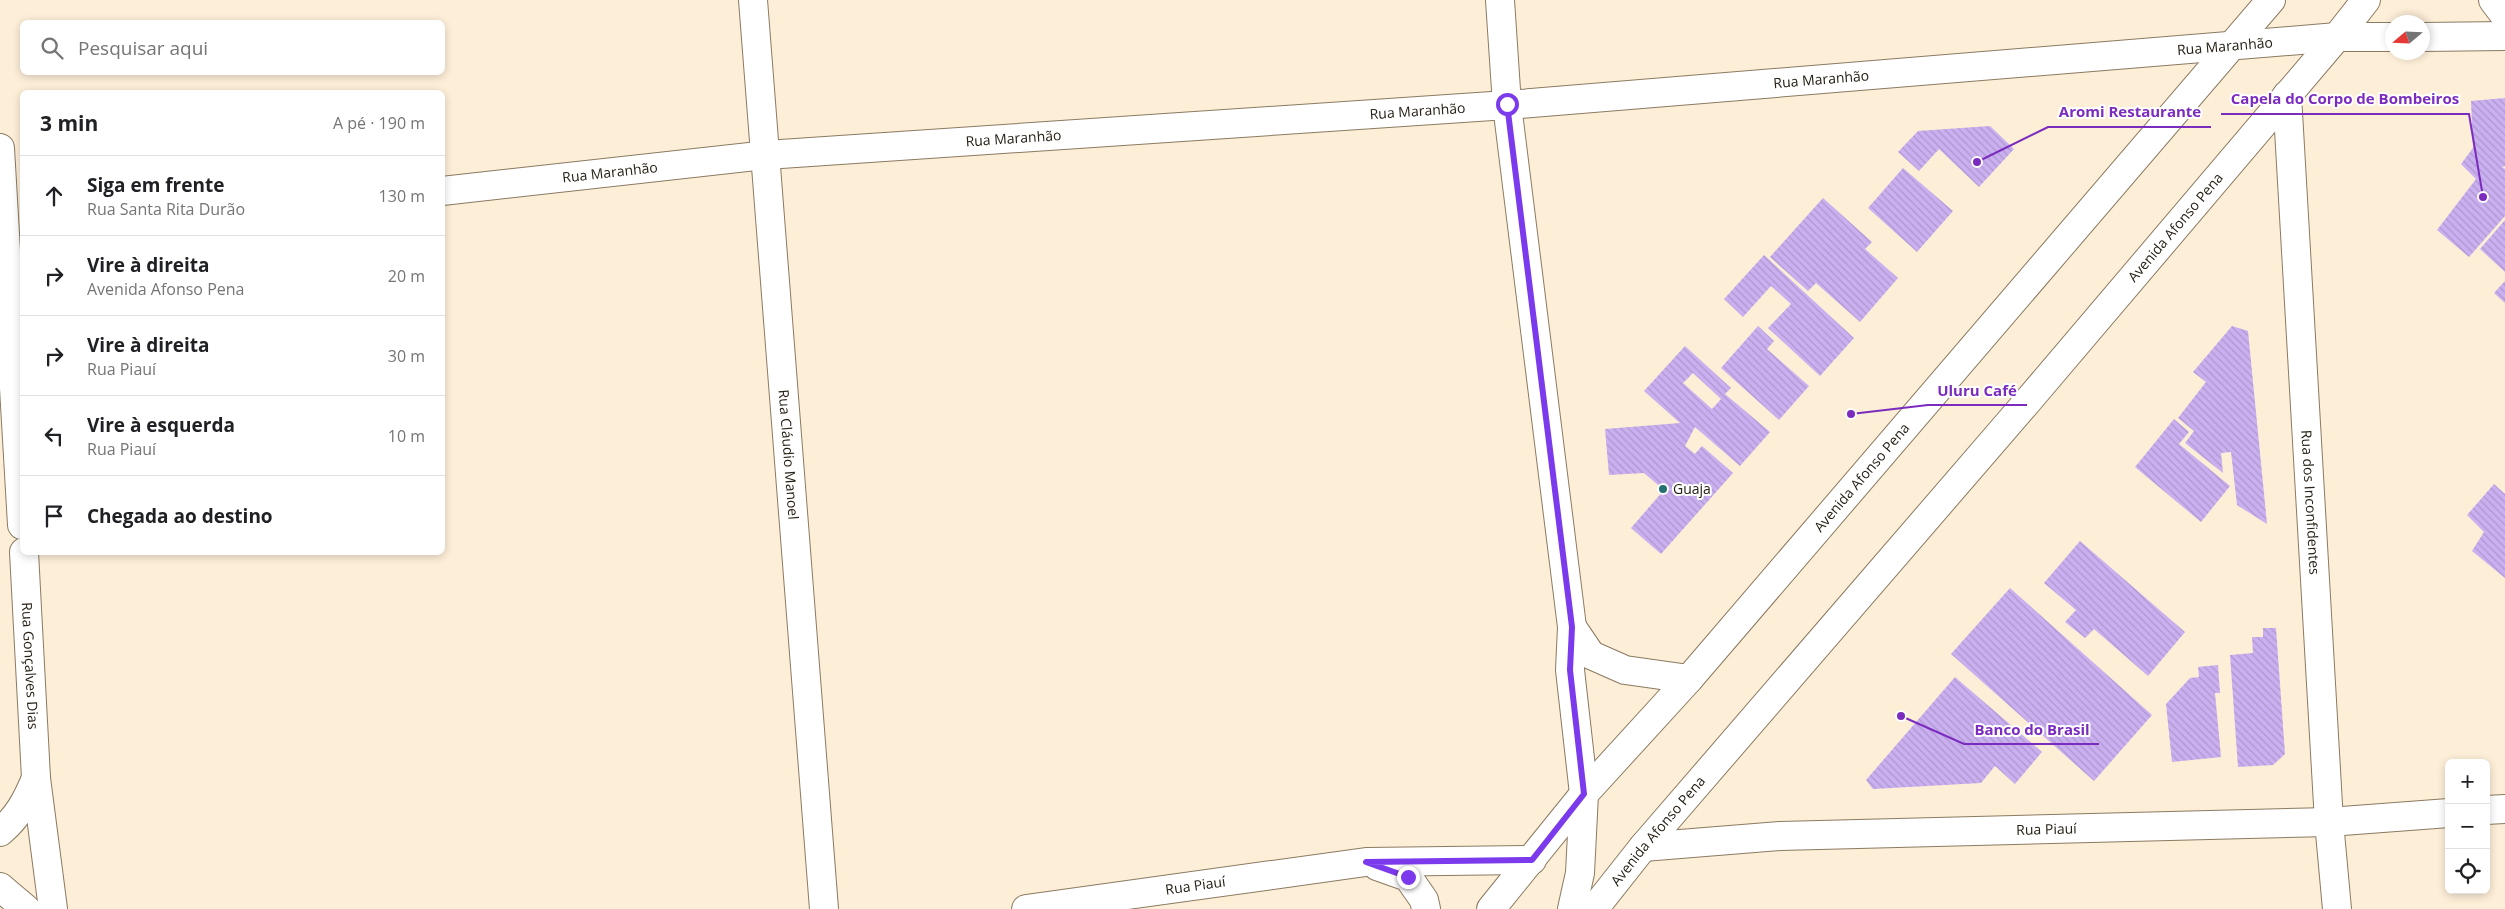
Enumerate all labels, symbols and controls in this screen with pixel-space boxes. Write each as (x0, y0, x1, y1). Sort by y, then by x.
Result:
north arrow (2385, 15, 2430, 60)
search box (20, 20, 445, 75)
street label: Rua Maranhão (2176, 32, 2273, 59)
icon: search (38, 34, 66, 62)
text: Pesquisar aqui (78, 35, 208, 61)
street label: Rua Maranhão (1773, 65, 1870, 92)
callout: Capela do Corpo de Bombeiros (2221, 84, 2469, 114)
text: Capela do Corpo de Bombeiros (2231, 88, 2459, 108)
route start (1496, 93, 1519, 116)
callout: Aromi Restaurante (2048, 97, 2211, 127)
street label: Rua Maranhão (1369, 98, 1466, 123)
text: Aromi Restaurante (2059, 101, 2201, 121)
text: 3 min (40, 109, 98, 137)
text: A pé · 190 m (333, 112, 425, 134)
street label: Rua Maranhão (965, 125, 1062, 151)
street label: Rua Maranhão (561, 157, 659, 187)
street label: Avenida Afonso Pena (2123, 168, 2227, 286)
text: Siga em frente (87, 172, 224, 198)
icon: ahead (40, 182, 68, 210)
text: 130 m (379, 185, 425, 207)
text: Rua Santa Rita Durão (87, 198, 245, 220)
text: Vire à direita (87, 252, 210, 278)
icon: right (40, 262, 68, 290)
text: 20 m (388, 265, 425, 287)
text: Avenida Afonso Pena (87, 278, 244, 300)
text: Vire à direita (87, 332, 210, 358)
icon: right (40, 342, 68, 370)
text: 30 m (388, 345, 425, 367)
text: Rua Piauí (87, 358, 156, 380)
callout: Uluru Café (1928, 375, 2027, 405)
text: Uluru Café (1937, 380, 2017, 400)
street label: Rua Cláudio Manoel (774, 389, 804, 520)
text: Vire à esquerda (87, 412, 235, 438)
street label: Avenida Afonso Pena (1809, 419, 1913, 536)
icon: left (40, 422, 68, 450)
text: 10 m (388, 425, 425, 447)
street label: Rua dos Inconfidentes (2297, 429, 2325, 576)
text: Rua Piauí (87, 438, 156, 460)
place label: Guaja (1673, 479, 1711, 498)
marker: Guaja (1657, 483, 1669, 495)
icon: arrive (40, 502, 68, 530)
text: Chegada ao destino (87, 503, 273, 529)
street label: Rua Gonçalves Dias (18, 602, 43, 730)
callout: Banco do Brasil (1964, 714, 2099, 744)
text: Banco do Brasil (1974, 719, 2090, 739)
map controls (2445, 759, 2490, 894)
button: + (2445, 759, 2490, 804)
street label: Avenida Afonso Pena (1606, 772, 1709, 889)
button: − (2445, 804, 2490, 849)
street label: Rua Piauí (2016, 818, 2077, 839)
button: locate (2445, 849, 2490, 894)
route end (1397, 866, 1420, 889)
street label: Rua Piauí (1164, 871, 1227, 899)

